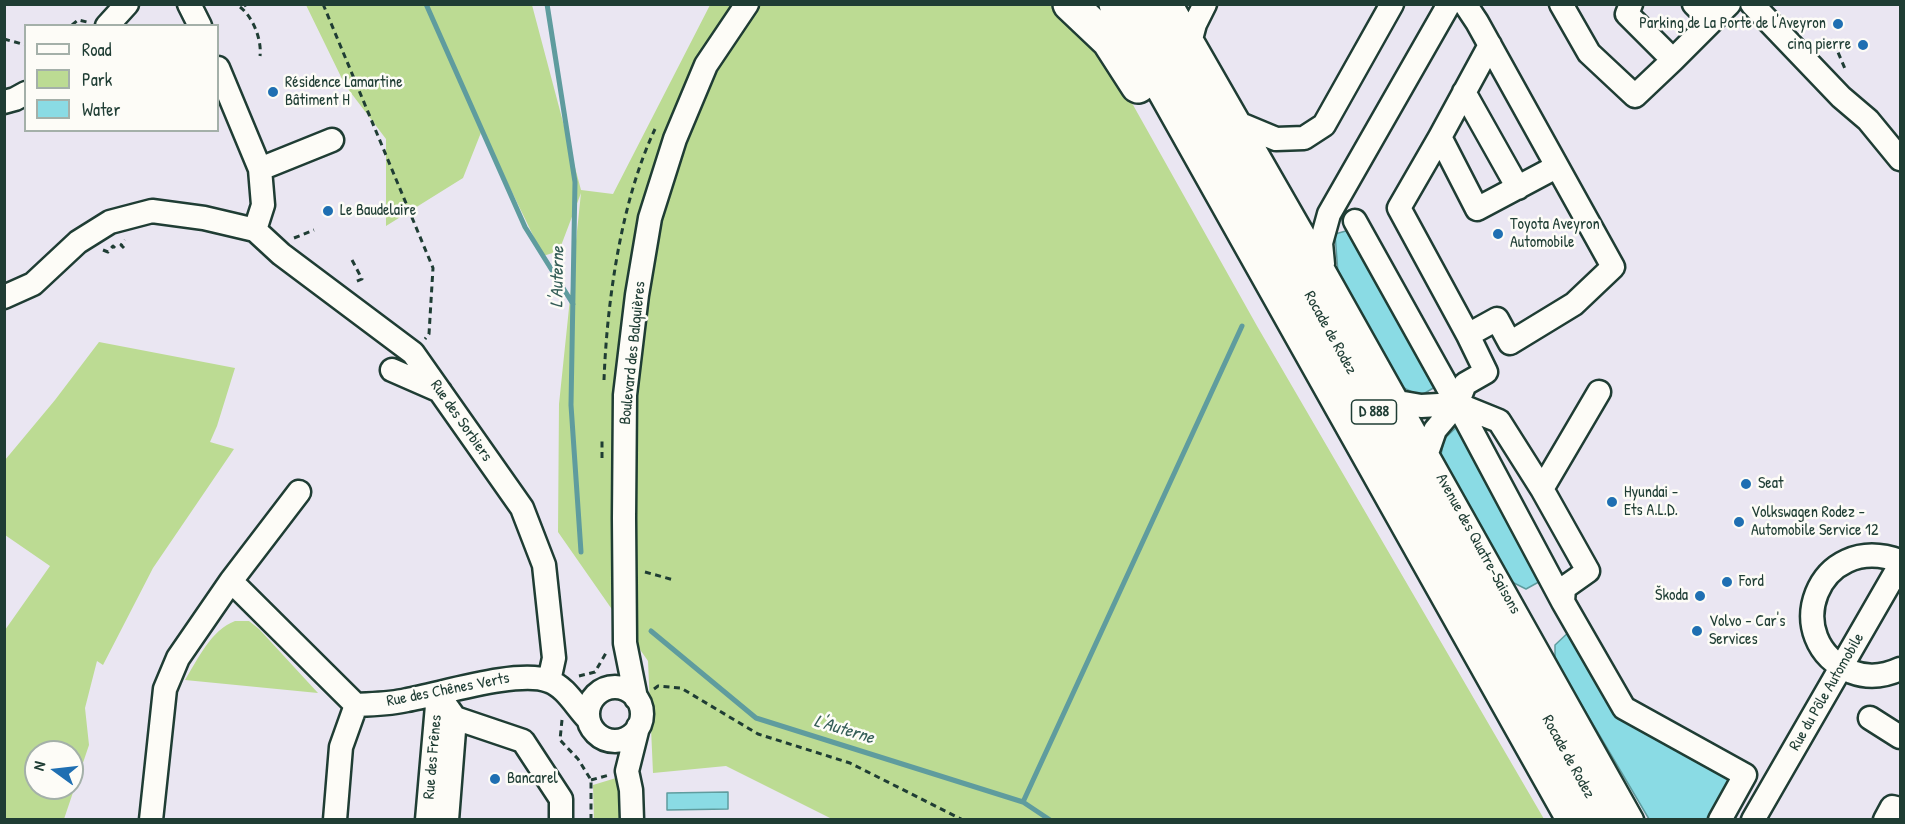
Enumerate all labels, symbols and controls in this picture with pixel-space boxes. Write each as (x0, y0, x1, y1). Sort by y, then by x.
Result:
place label: Parking de La Porte de l'Aveyron (1639, 14, 1826, 34)
marker: Parking de La Porte de l'Aveyron (1831, 17, 1845, 31)
legend (24, 24, 219, 132)
place label: cinq pierre (1787, 35, 1851, 55)
text: Road (82, 37, 112, 62)
marker: cinq pierre (1856, 38, 1870, 52)
text: Park (82, 67, 112, 92)
place label: Résidence Lamartine Bâtiment H (285, 73, 403, 111)
marker: Résidence Lamartine Bâtiment H (266, 85, 280, 99)
text: Water (82, 97, 120, 122)
place label: Le Baudelaire (340, 201, 416, 221)
marker: Le Baudelaire (321, 204, 335, 218)
place label: Toyota Aveyron Automobile (1510, 215, 1600, 253)
marker: Toyota Aveyron Automobile (1491, 227, 1505, 241)
water label: L'Auterne (547, 246, 569, 308)
street label: Boulevard des Balquières (616, 280, 650, 426)
street label: Rocade de Rodez (1299, 288, 1361, 378)
street label: Rue des Sorbiers (426, 377, 496, 465)
road number: D 888 (1352, 400, 1396, 424)
street label: Avenue des Quatre-Saisons (1431, 470, 1525, 618)
place label: Seat (1758, 474, 1783, 494)
marker: Seat (1739, 477, 1753, 491)
place label: Hyundai - Ets A.L.D. (1624, 483, 1678, 521)
marker: Hyundai - Ets A.L.D. (1605, 495, 1619, 509)
place label: Volkswagen Rodez - Automobile Service 12 (1751, 503, 1878, 541)
marker: Volkswagen Rodez - Automobile Service 12 (1732, 515, 1746, 529)
place label: Ford (1739, 572, 1764, 592)
marker: Ford (1720, 575, 1734, 589)
place label: Škoda (1655, 586, 1688, 606)
marker: Škoda (1693, 589, 1707, 603)
place label: Volvo - Car's Services (1709, 612, 1785, 650)
marker: Volvo - Car's Services (1690, 624, 1704, 638)
street label: Rue du Pôle Automobile (1785, 630, 1869, 754)
street label: Rue des Chênes Verts (385, 669, 511, 711)
water label: L'Auterne (812, 711, 876, 749)
street label: Rocade de Rodez (1537, 712, 1599, 802)
street label: Rue des Frênes (420, 714, 446, 800)
north arrow (24, 740, 84, 800)
text: N (27, 759, 50, 773)
place label: Bancarel (507, 769, 558, 789)
marker: Bancarel (488, 772, 502, 786)

